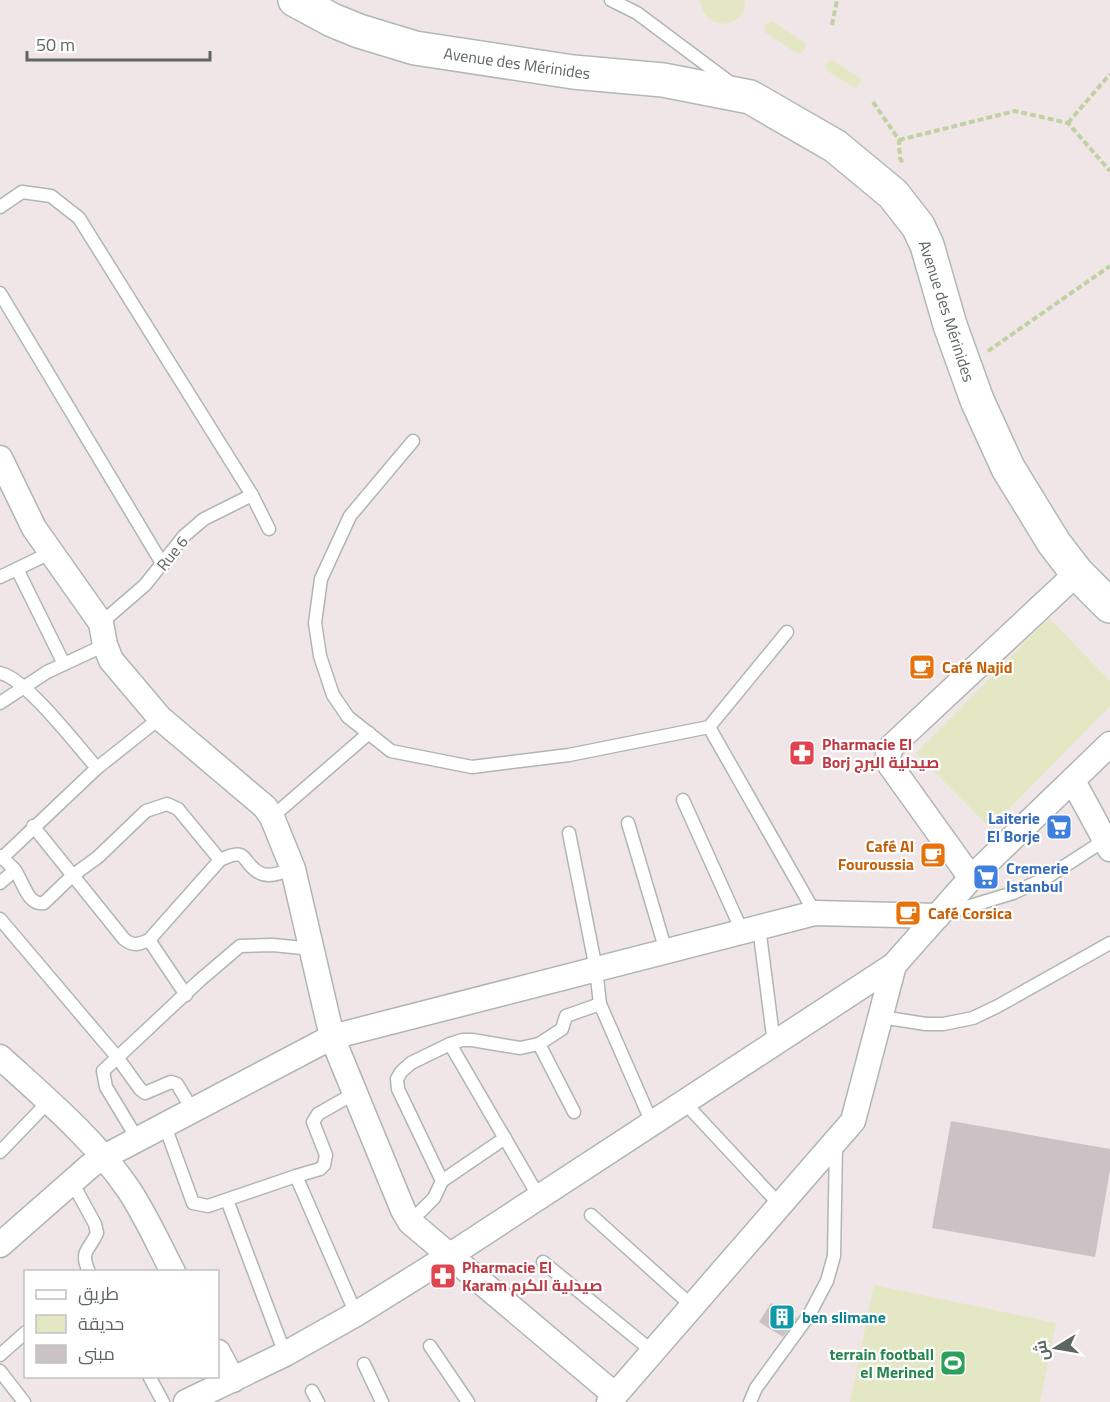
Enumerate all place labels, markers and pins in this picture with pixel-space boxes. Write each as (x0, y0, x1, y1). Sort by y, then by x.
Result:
cafe icon: Café Najid (907, 652, 937, 682)
place label: Café Najid (942, 655, 1013, 679)
place label: Pharmacie El Borj صيدلية البرج (822, 732, 939, 774)
pharmacy icon: Pharmacie El Borj صيدلية البرج (787, 738, 817, 768)
place label: Laiterie El Borje (987, 806, 1040, 848)
supermarket icon: Laiterie El Borje (1044, 812, 1074, 842)
place label: Café Al Fouroussia (838, 834, 914, 876)
cafe icon: Café Al Fouroussia (918, 840, 948, 870)
place label: Cremerie Istanbul (1006, 856, 1069, 898)
supermarket icon: Cremerie Istanbul (971, 862, 1001, 892)
cafe icon: Café Corsica (893, 898, 923, 928)
place label: Café Corsica (928, 901, 1012, 925)
place label: Pharmacie El Karam صيدلية الكرم (462, 1255, 603, 1297)
pharmacy icon: Pharmacie El Karam صيدلية الكرم (428, 1261, 458, 1291)
building icon: ben slimane (767, 1302, 797, 1332)
place label: ben slimane (802, 1305, 886, 1329)
place label: terrain football el Merined (829, 1342, 934, 1384)
sports icon: terrain football el Merined (938, 1348, 968, 1378)

